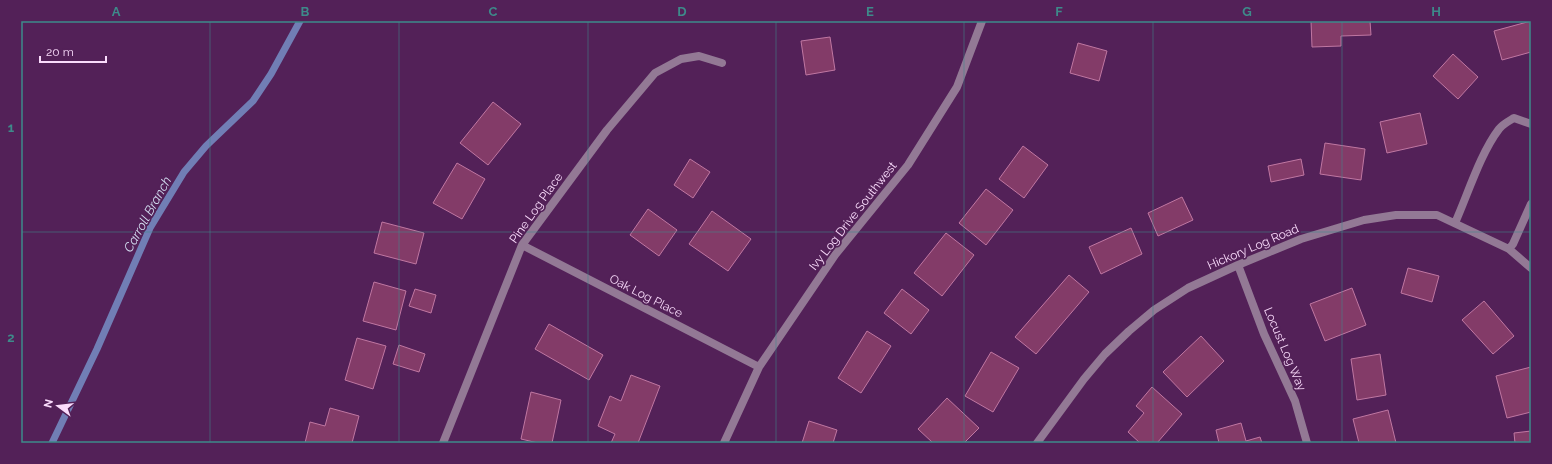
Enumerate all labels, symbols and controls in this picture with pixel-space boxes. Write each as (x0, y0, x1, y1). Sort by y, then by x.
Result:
text: A (112, 4, 121, 19)
text: B (301, 4, 310, 19)
text: C (489, 4, 498, 19)
text: D (677, 4, 687, 19)
text: E (866, 4, 874, 19)
text: F (1055, 4, 1063, 19)
text: G (1242, 4, 1252, 19)
text: H (1431, 4, 1441, 19)
scale bar (40, 38, 106, 64)
text: 20 m (46, 45, 74, 59)
text: 1 (8, 120, 15, 135)
street label: Ivy Log Drive Southwest (806, 159, 900, 273)
street label: Pine Log Place (507, 170, 565, 246)
water label: Carroll Branch (121, 174, 174, 255)
street label: Hickory Log Road (1205, 221, 1301, 273)
street label: Oak Log Place (607, 272, 685, 320)
street label: Locust Log Way (1261, 305, 1309, 393)
text: 2 (7, 330, 15, 345)
north arrow (38, 386, 78, 426)
text: N (41, 398, 56, 409)

